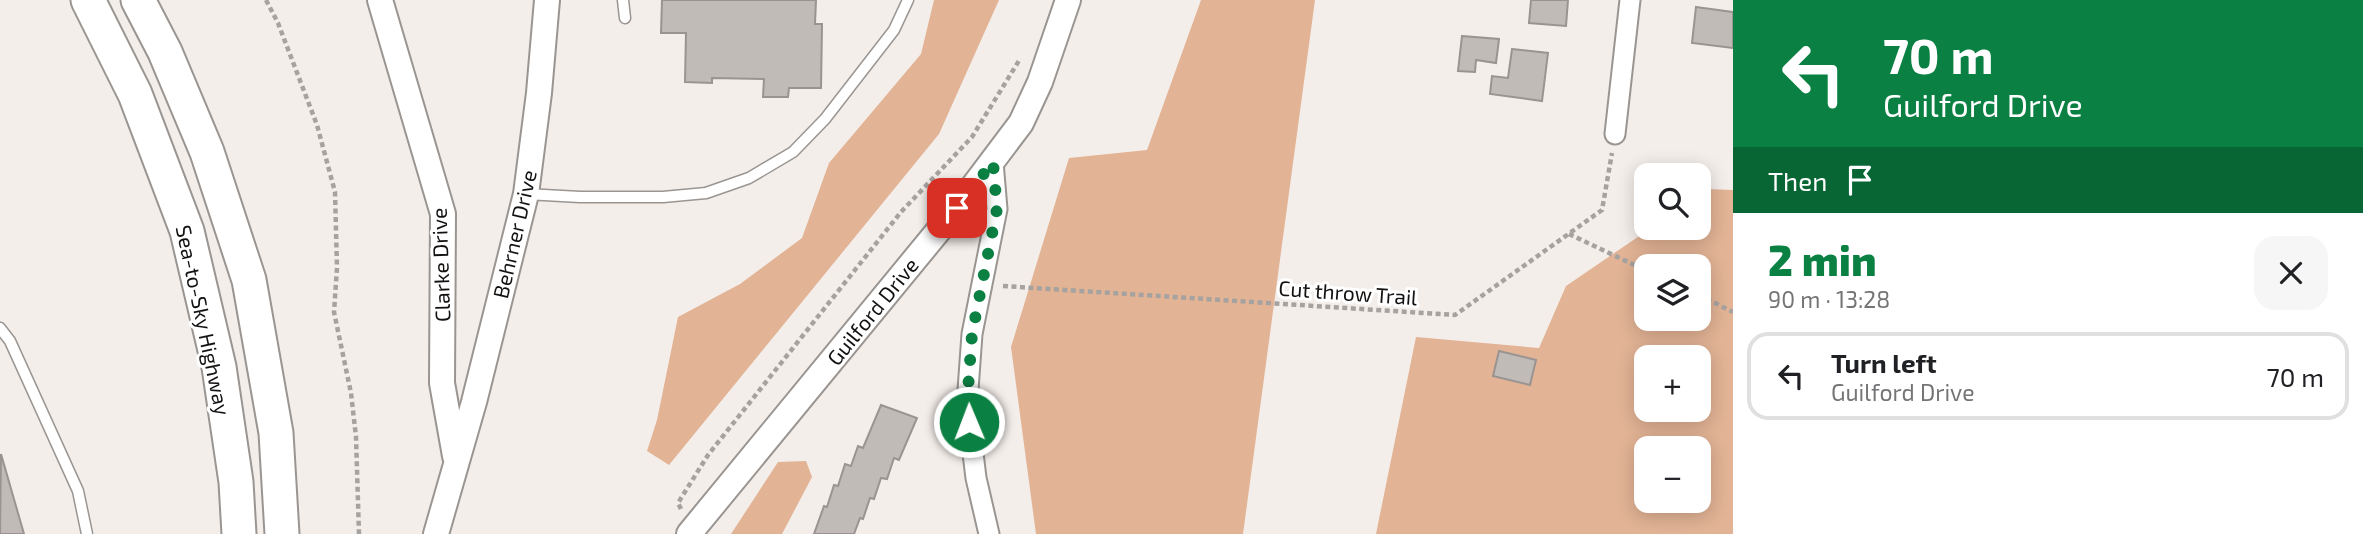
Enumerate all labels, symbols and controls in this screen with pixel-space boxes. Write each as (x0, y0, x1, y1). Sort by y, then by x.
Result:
text: 70 m (1883, 25, 1994, 84)
icon: left (1768, 28, 1859, 119)
text: Guilford Drive (1883, 85, 2083, 123)
icon: arrive (1841, 161, 1879, 199)
map controls (1634, 163, 1711, 513)
button: search (1634, 163, 1711, 240)
text: Then (1768, 165, 1827, 196)
street label: Behrner Drive (487, 167, 541, 301)
pin (927, 178, 987, 238)
icon: arrive (938, 189, 976, 227)
street label: Clarke Drive (426, 207, 454, 323)
street label: Sea-to-Sky Highway (172, 223, 236, 417)
text: 2 min (1768, 234, 1877, 284)
button: close (2254, 236, 2328, 310)
street label: Guilford Drive (821, 252, 923, 370)
button: layers (1634, 254, 1711, 331)
street label: Cut throw Trail (1278, 275, 1419, 309)
text: 90 m · 13:28 (1768, 285, 1890, 313)
button: + (1634, 345, 1711, 422)
text: Turn left (1831, 347, 1937, 378)
icon: left (1772, 357, 1810, 395)
text: 70 m (2266, 361, 2324, 392)
text: Guilford Drive (1831, 378, 1975, 406)
position arrow (932, 385, 1006, 459)
button: − (1634, 436, 1711, 513)

